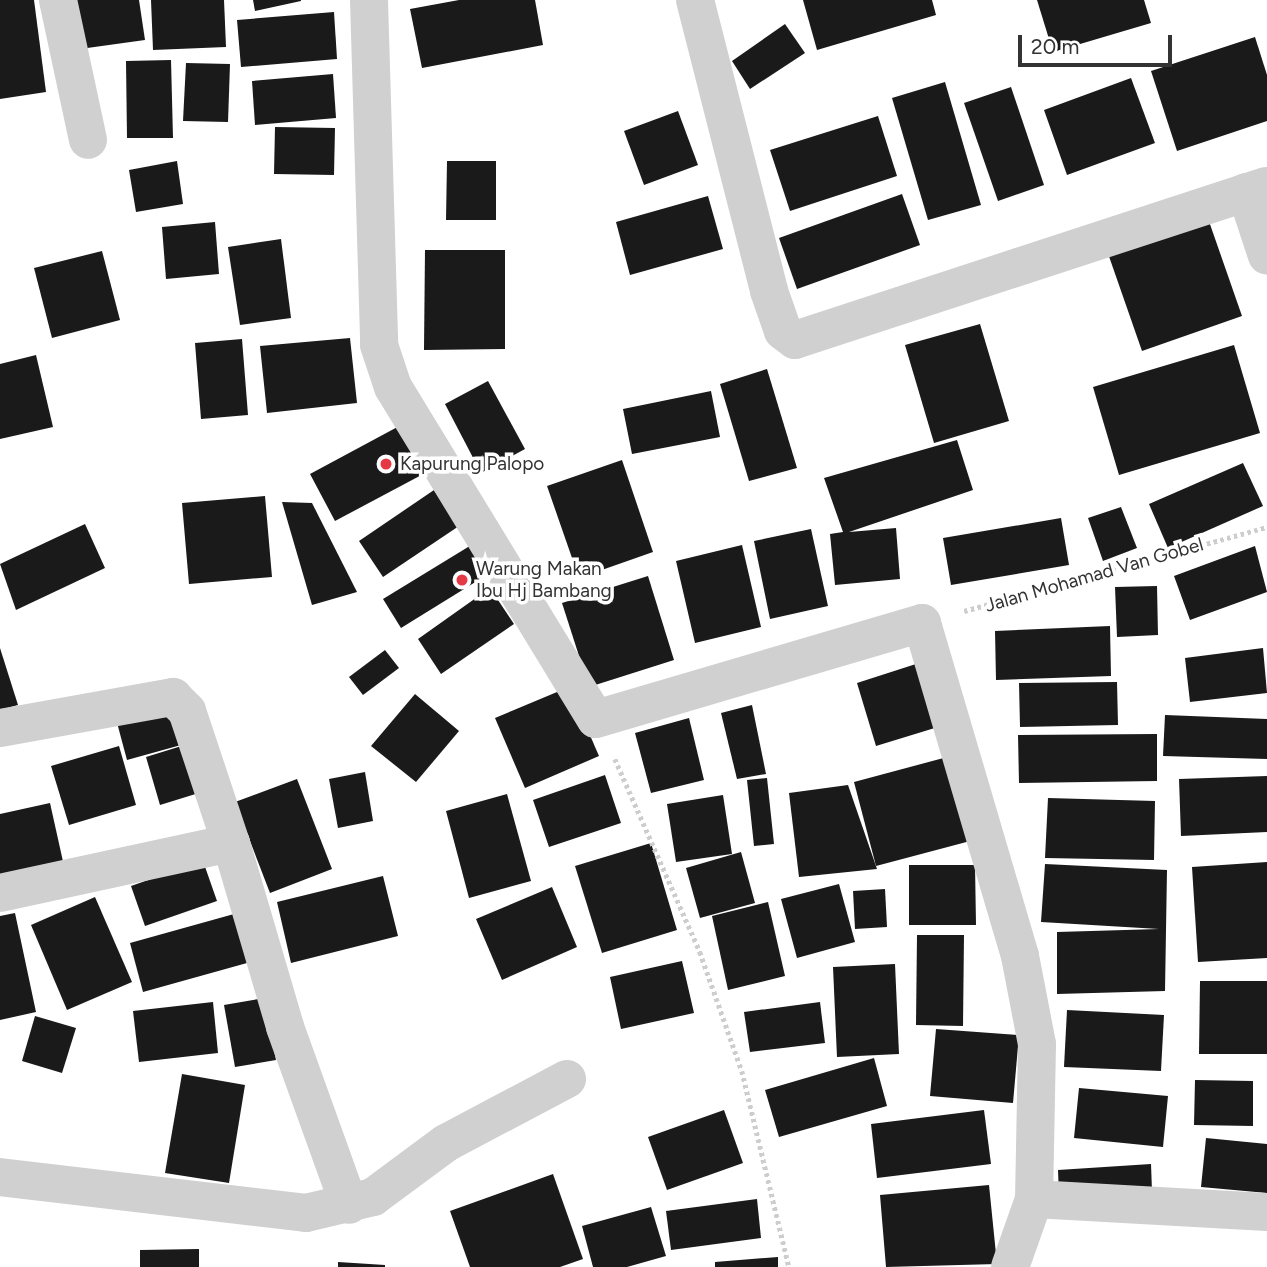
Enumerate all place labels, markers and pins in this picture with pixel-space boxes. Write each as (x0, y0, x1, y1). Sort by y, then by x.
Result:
place label: Kapurung Palopo (400, 453, 544, 475)
marker: Kapurung Palopo (378, 456, 394, 472)
place label: Warung Makan Ibu Hj Bambang (476, 558, 612, 602)
marker: Warung Makan Ibu Hj Bambang (454, 572, 470, 588)

